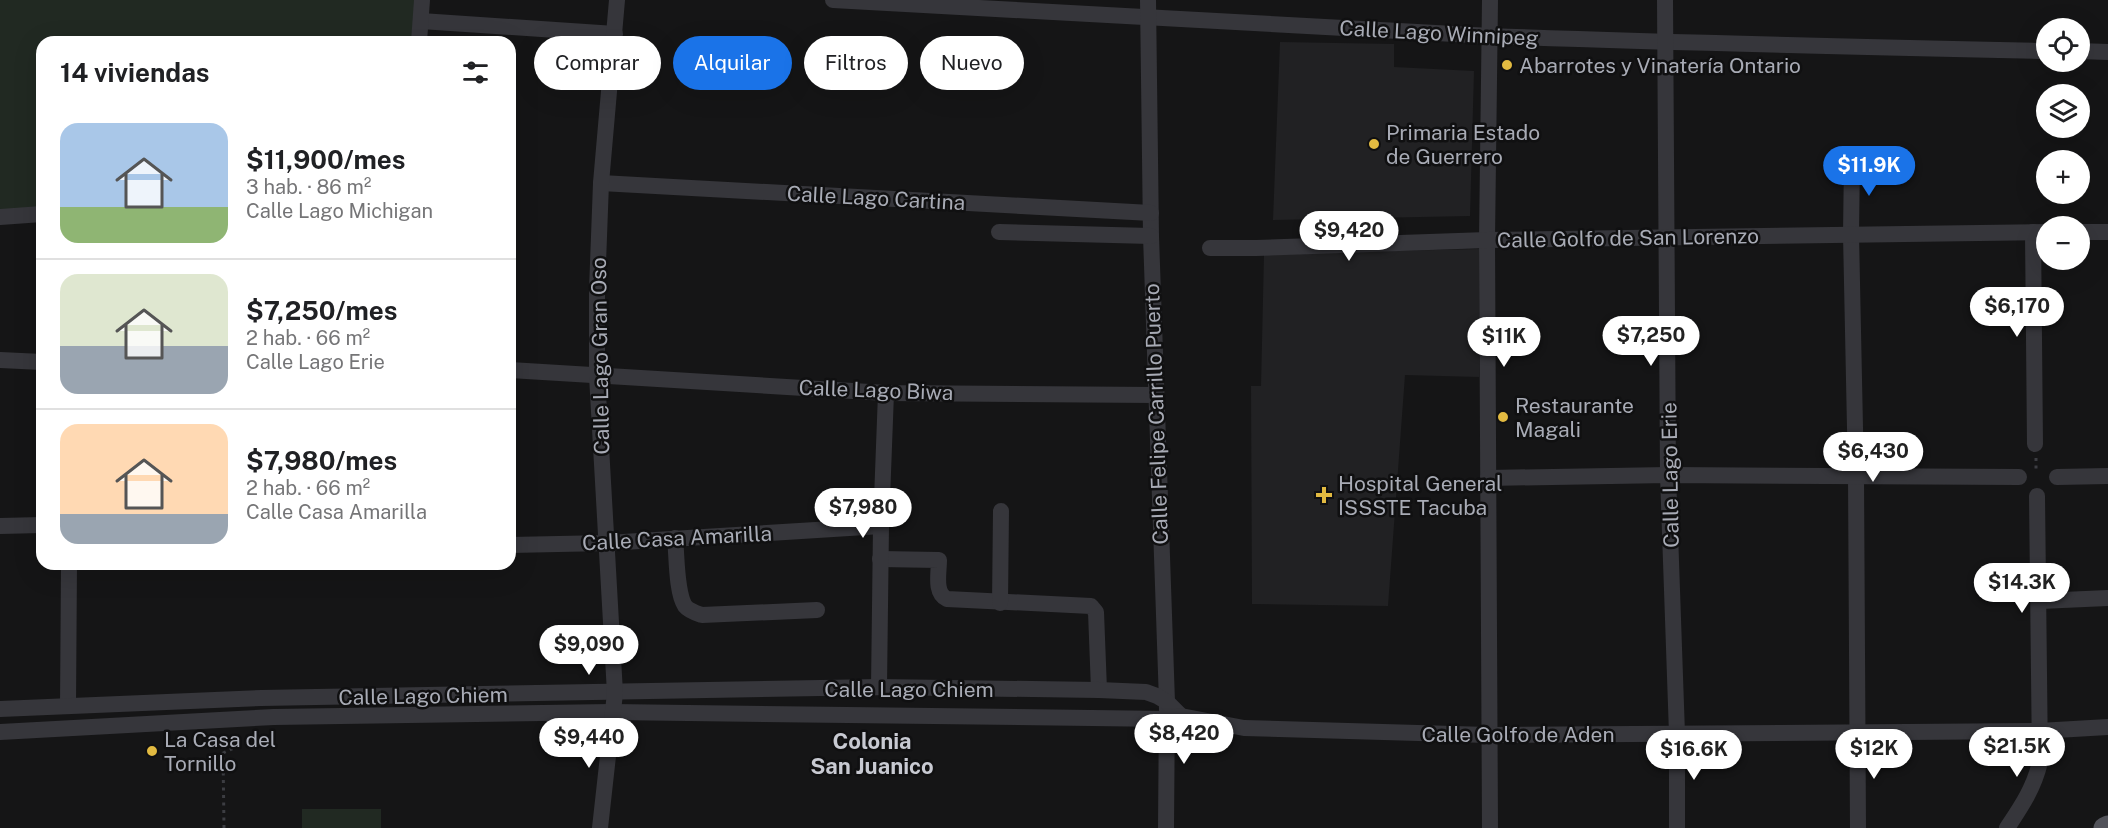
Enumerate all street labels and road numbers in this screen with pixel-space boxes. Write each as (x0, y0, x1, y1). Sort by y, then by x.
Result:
street label: Calle Lago Winnipeg (1339, 15, 1539, 51)
street label: Calle Lago Cartina (786, 181, 966, 215)
street label: Calle Golfo de San Lorenzo (1497, 223, 1759, 253)
street label: Calle Lago Gran Oso (586, 257, 614, 455)
street label: Calle Felipe Carrillo Puerto (1139, 283, 1173, 545)
street label: Calle Lago Biwa (798, 375, 954, 405)
street label: Calle Lago Erie (1656, 402, 1684, 548)
street label: Calle Casa Amarilla (581, 521, 773, 555)
street label: Calle Lago Chiem (824, 677, 994, 702)
street label: Calle Lago Chiem (338, 682, 508, 710)
street label: Calle Golfo de Aden (1421, 722, 1615, 747)

